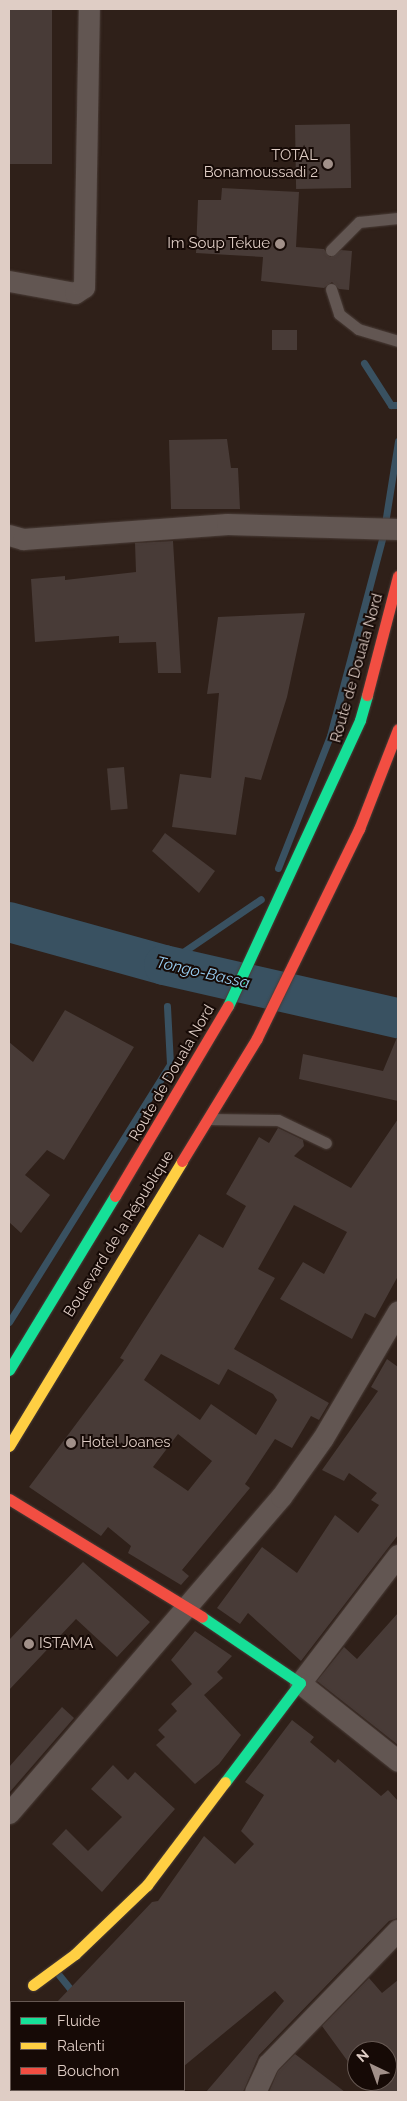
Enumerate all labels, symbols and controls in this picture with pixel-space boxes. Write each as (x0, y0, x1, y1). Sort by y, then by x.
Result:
place label: TOTAL Bonamoussadi 2 (204, 146, 318, 181)
marker: TOTAL Bonamoussadi 2 (322, 158, 334, 170)
place label: Im Soup Tekue (167, 235, 270, 253)
marker: Im Soup Tekue (274, 238, 286, 250)
street label: Route de Douala Nord (327, 591, 387, 745)
water label: Tongo-Bassa (154, 953, 252, 993)
street label: Route de Douala Nord (126, 1002, 218, 1144)
street label: Boulevard de la République (60, 1147, 178, 1321)
place label: Hotel Joanes (81, 1434, 171, 1452)
marker: Hotel Joanes (65, 1437, 77, 1449)
place label: ISTAMA (39, 1635, 93, 1653)
marker: ISTAMA (23, 1638, 35, 1650)
legend (10, 2001, 185, 2091)
text: Fluide (57, 2012, 100, 2030)
text: Ralenti (57, 2037, 105, 2055)
north arrow (347, 2041, 397, 2091)
text: N (353, 2046, 372, 2065)
text: Bouchon (57, 2062, 119, 2080)

